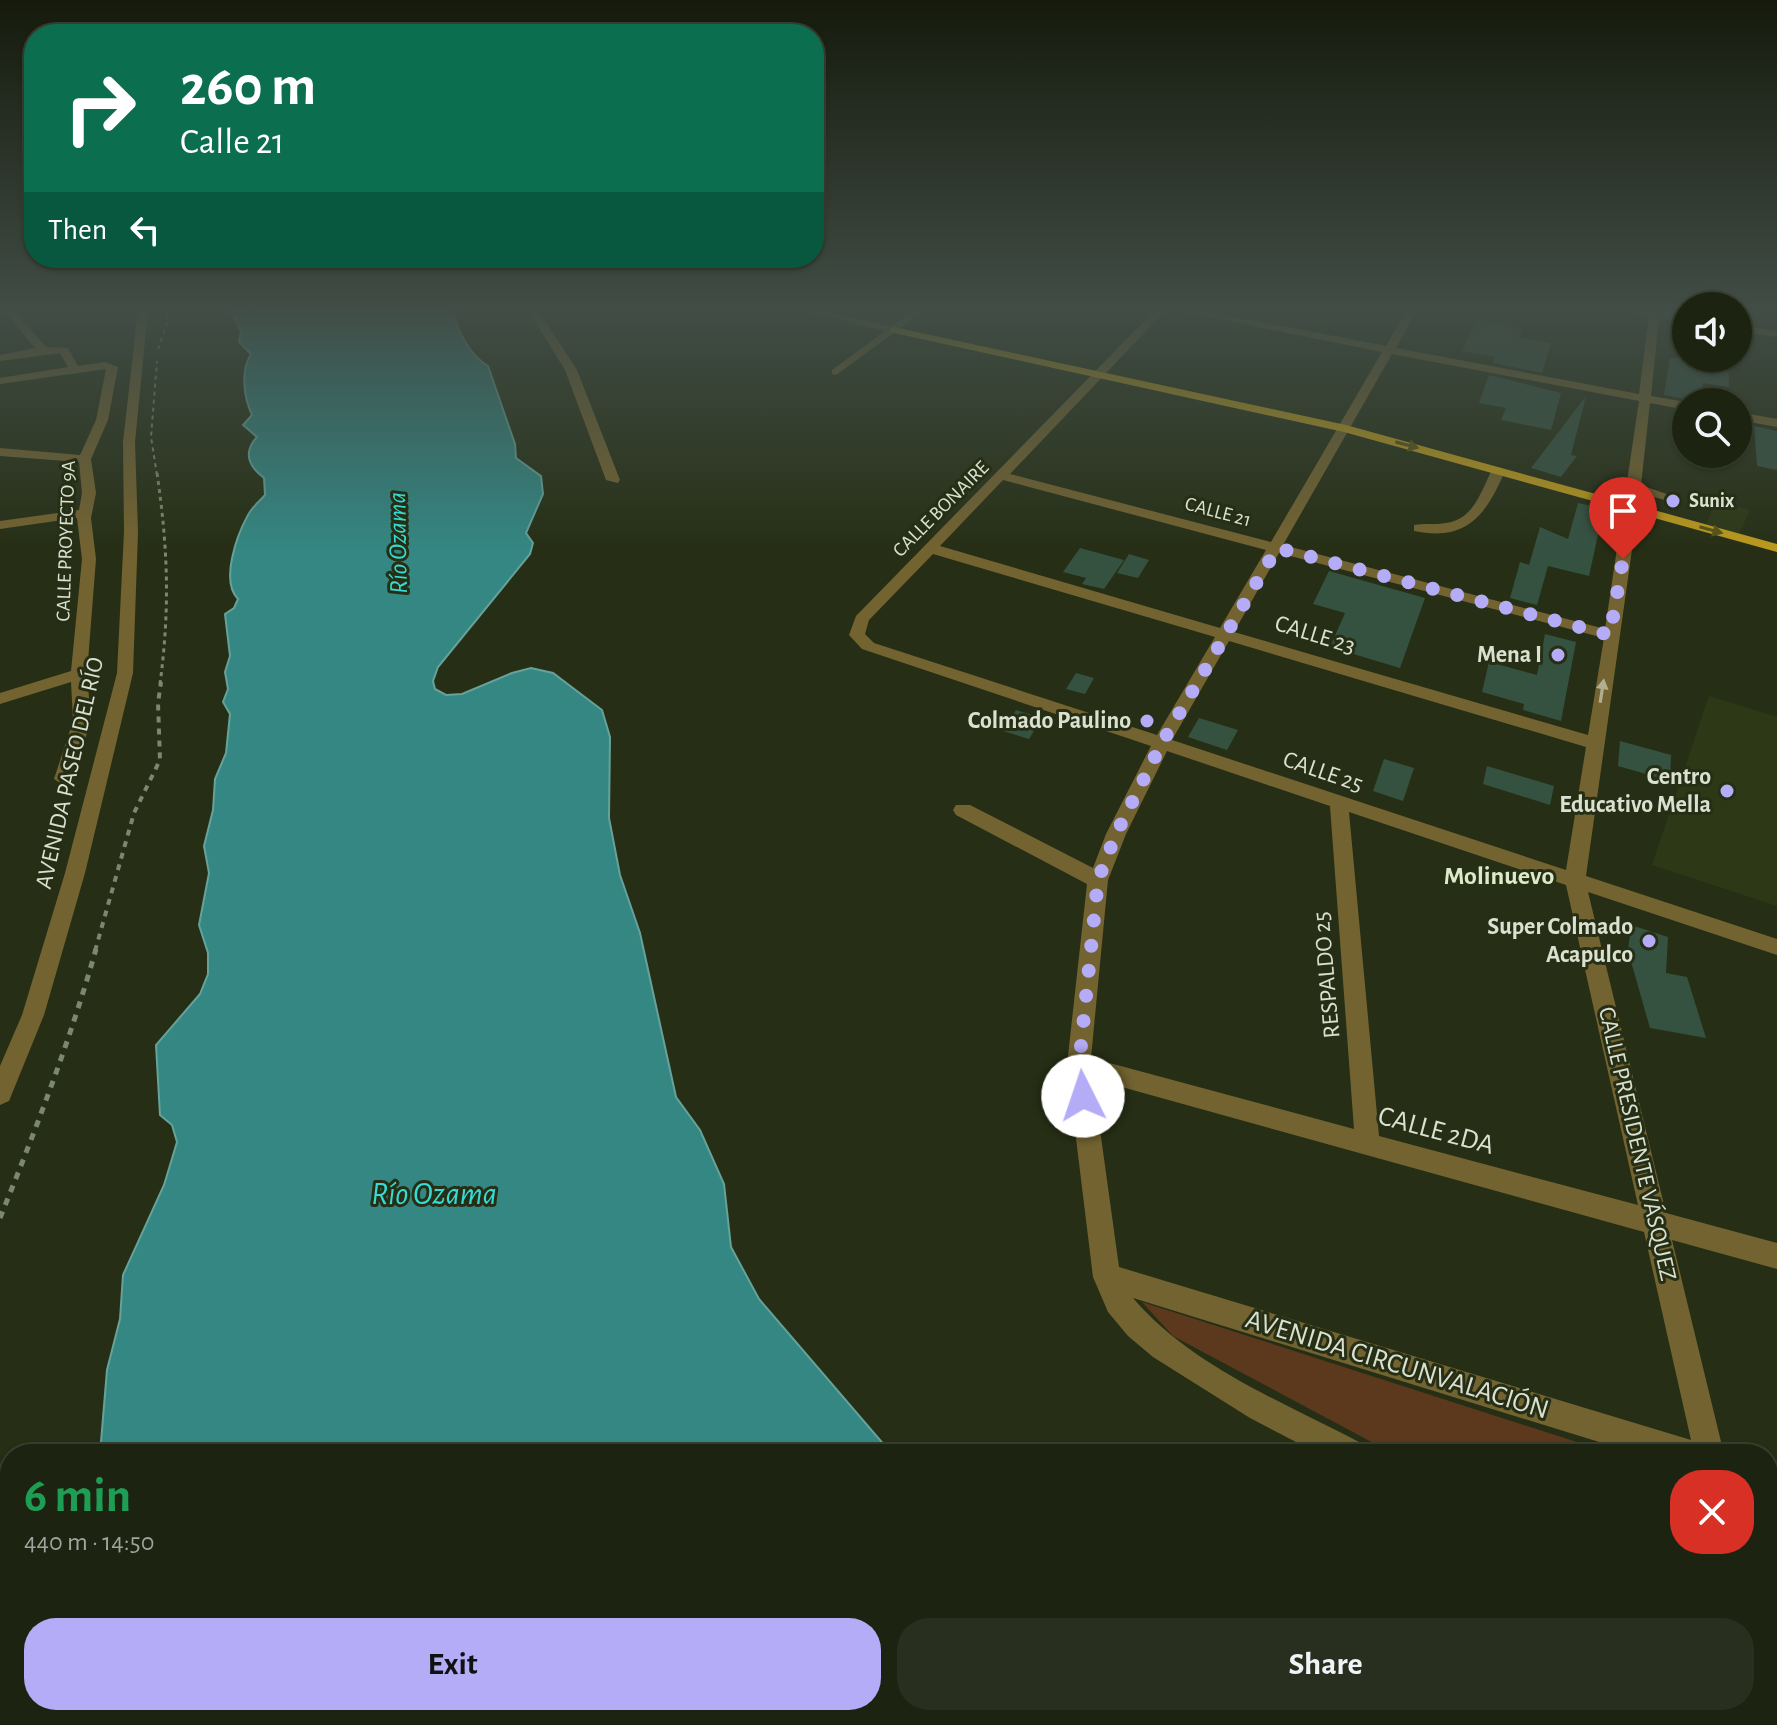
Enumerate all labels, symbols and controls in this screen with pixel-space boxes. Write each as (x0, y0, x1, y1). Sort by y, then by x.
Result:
icon: right (48, 56, 152, 160)
text: 260 m (180, 59, 316, 115)
text: Calle 21 (180, 124, 284, 160)
icon: left (123, 208, 167, 252)
text: Then (48, 215, 107, 245)
map controls (1672, 292, 1752, 468)
button: sound (1672, 292, 1752, 372)
button: search (1672, 388, 1752, 468)
one-way arrow (1394, 440, 1419, 452)
street label: CALLE BONAIRE (889, 457, 993, 561)
street label: CALLE PROYECTO 9A (53, 460, 79, 622)
pin (1589, 477, 1657, 559)
icon: arrive (1601, 489, 1645, 533)
place label: Sunix (1689, 491, 1735, 511)
water label: Río Ozama (384, 492, 412, 594)
marker: Sunix (1664, 492, 1682, 510)
street label: CALLE 21 (1183, 494, 1253, 530)
one-way arrow (1700, 524, 1724, 537)
street label: CALLE 23 (1272, 611, 1358, 659)
place label: Mena I (1477, 643, 1542, 667)
marker: Mena I (1549, 646, 1567, 664)
street label: AVENIDA PASEO DEL RÍO (30, 655, 108, 891)
one-way arrow (1596, 678, 1608, 703)
place label: Colmado Paulino (968, 709, 1131, 733)
marker: Colmado Paulino (1138, 712, 1156, 730)
street label: CALLE 25 (1280, 747, 1366, 797)
place label: Centro Educativo Mella (1559, 765, 1711, 817)
marker: Centro Educativo Mella (1718, 782, 1736, 800)
district label: Molinuevo (1444, 863, 1554, 889)
street label: RESPALDO 25 (1310, 911, 1344, 1039)
place label: Super Colmado Acapulco (1487, 915, 1633, 967)
marker: Super Colmado Acapulco (1640, 932, 1658, 950)
street label: CALLE PRESIDENTE VÁSQUEZ (1594, 1004, 1682, 1283)
position arrow (1041, 1054, 1125, 1138)
street label: CALLE 2DA (1375, 1102, 1497, 1160)
water label: Río Ozama (371, 1178, 497, 1210)
street label: AVENIDA CIRCUNVALACIÓN (1242, 1303, 1553, 1424)
button: close (1670, 1470, 1754, 1554)
text: 6 min (24, 1473, 131, 1521)
text: 440 m · 14:50 (24, 1529, 154, 1555)
button: Exit (24, 1618, 881, 1710)
button: Share (897, 1618, 1754, 1710)

